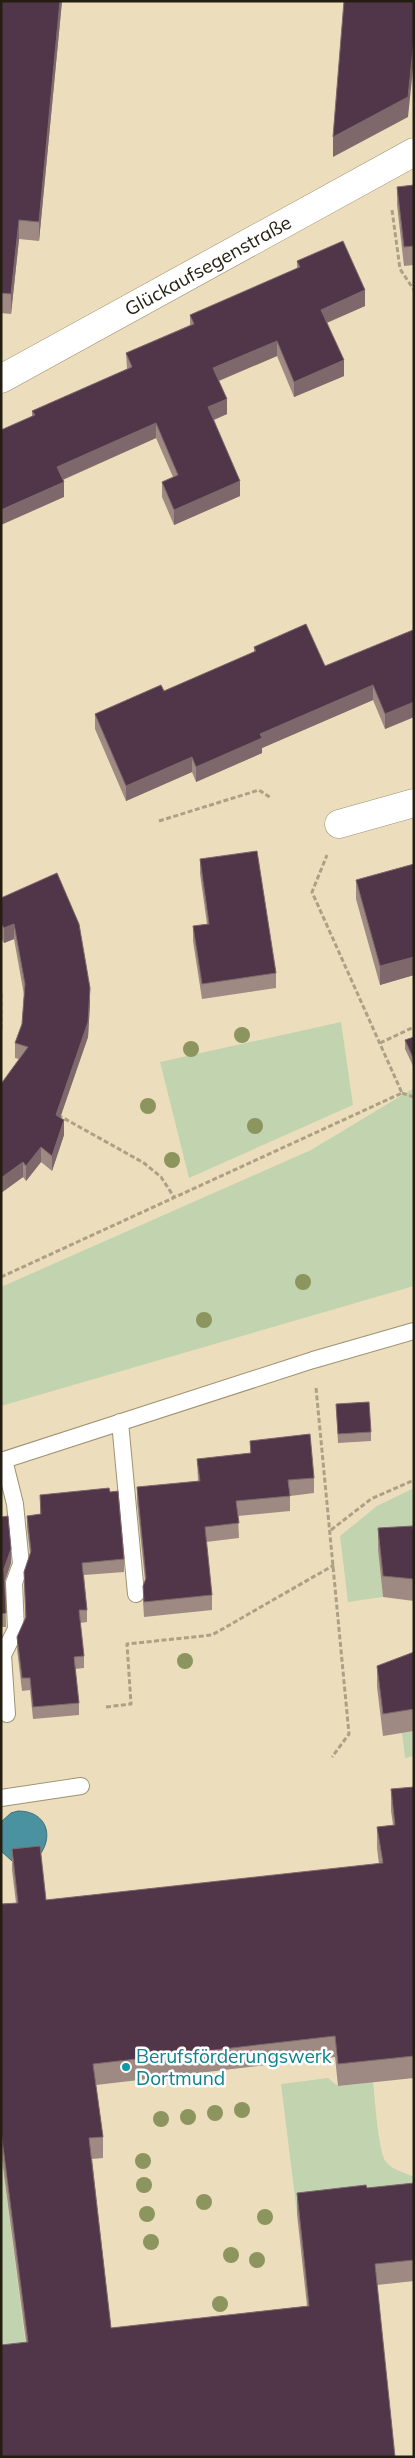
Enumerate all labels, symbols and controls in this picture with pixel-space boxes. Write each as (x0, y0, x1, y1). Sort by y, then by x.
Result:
street label: Glückaufsegenstraße (120, 210, 295, 321)
place label: Berufsförderungswerk Dortmund (136, 2044, 332, 2090)
marker: Berufsförderungswerk Dortmund (120, 2061, 132, 2073)

